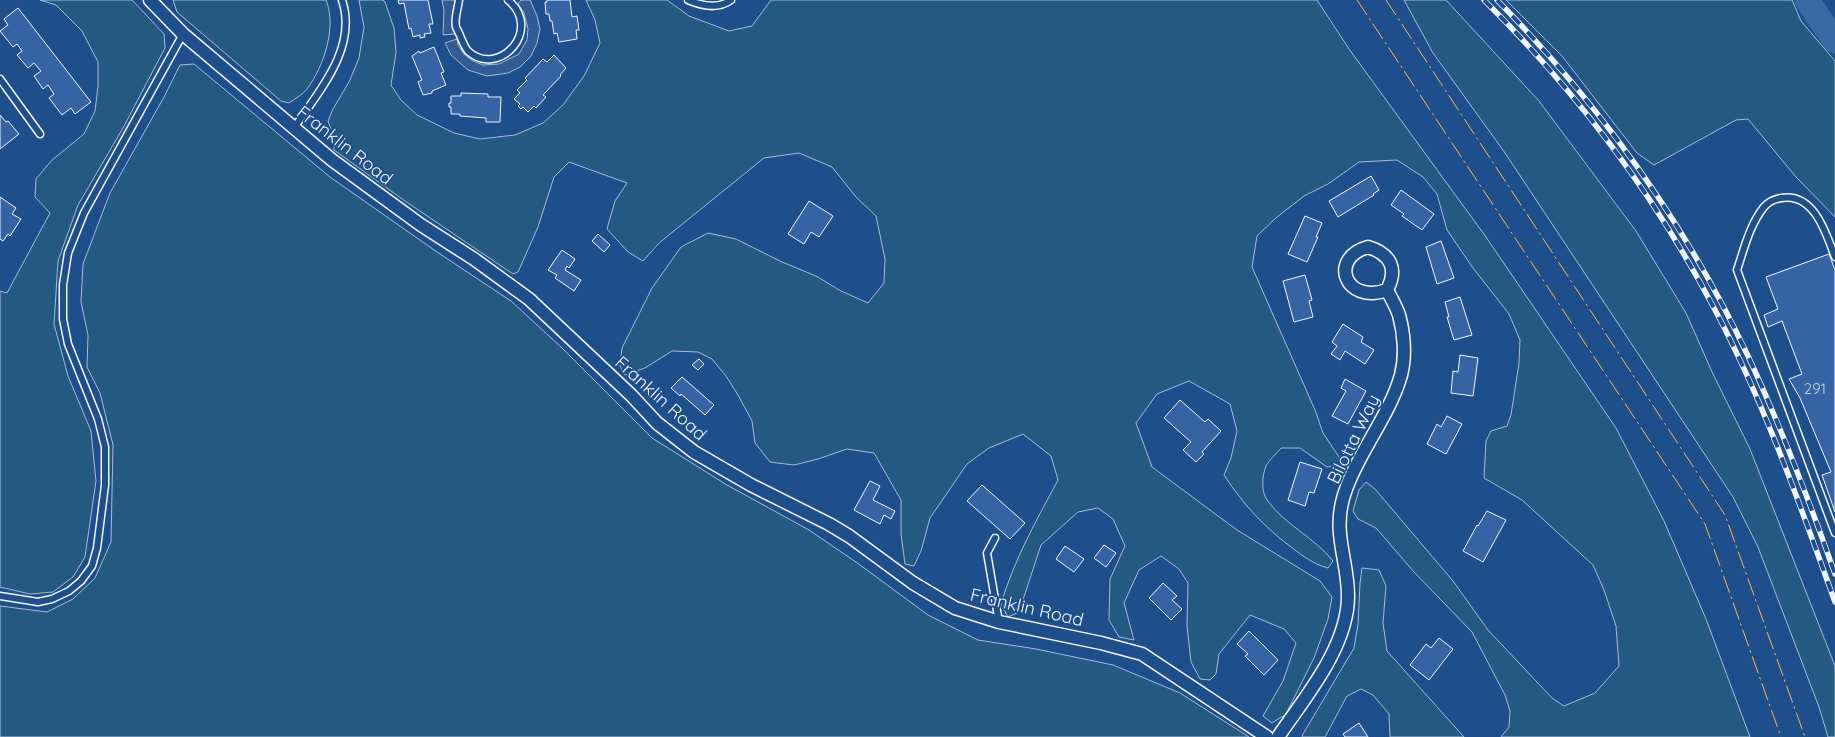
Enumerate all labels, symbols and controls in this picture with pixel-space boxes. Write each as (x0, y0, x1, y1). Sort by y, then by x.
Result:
street label: Franklin Road (292, 100, 398, 190)
street label: Franklin Road (610, 351, 712, 445)
house number: 291 (1804, 379, 1826, 398)
street label: Bilotta Way (1321, 390, 1385, 488)
street label: Franklin Road (968, 583, 1086, 631)

